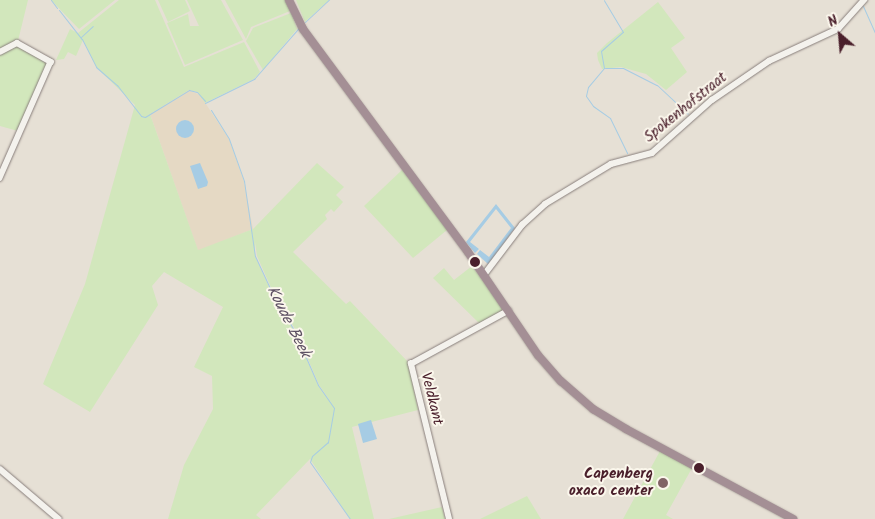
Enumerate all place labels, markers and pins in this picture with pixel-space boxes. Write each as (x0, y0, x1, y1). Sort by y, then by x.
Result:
unlabelled marker (470, 257, 480, 267)
unlabelled marker (694, 463, 704, 473)
place label: Capenberg oxaco center (569, 465, 653, 500)
marker: Capenberg oxaco center (657, 477, 669, 489)

